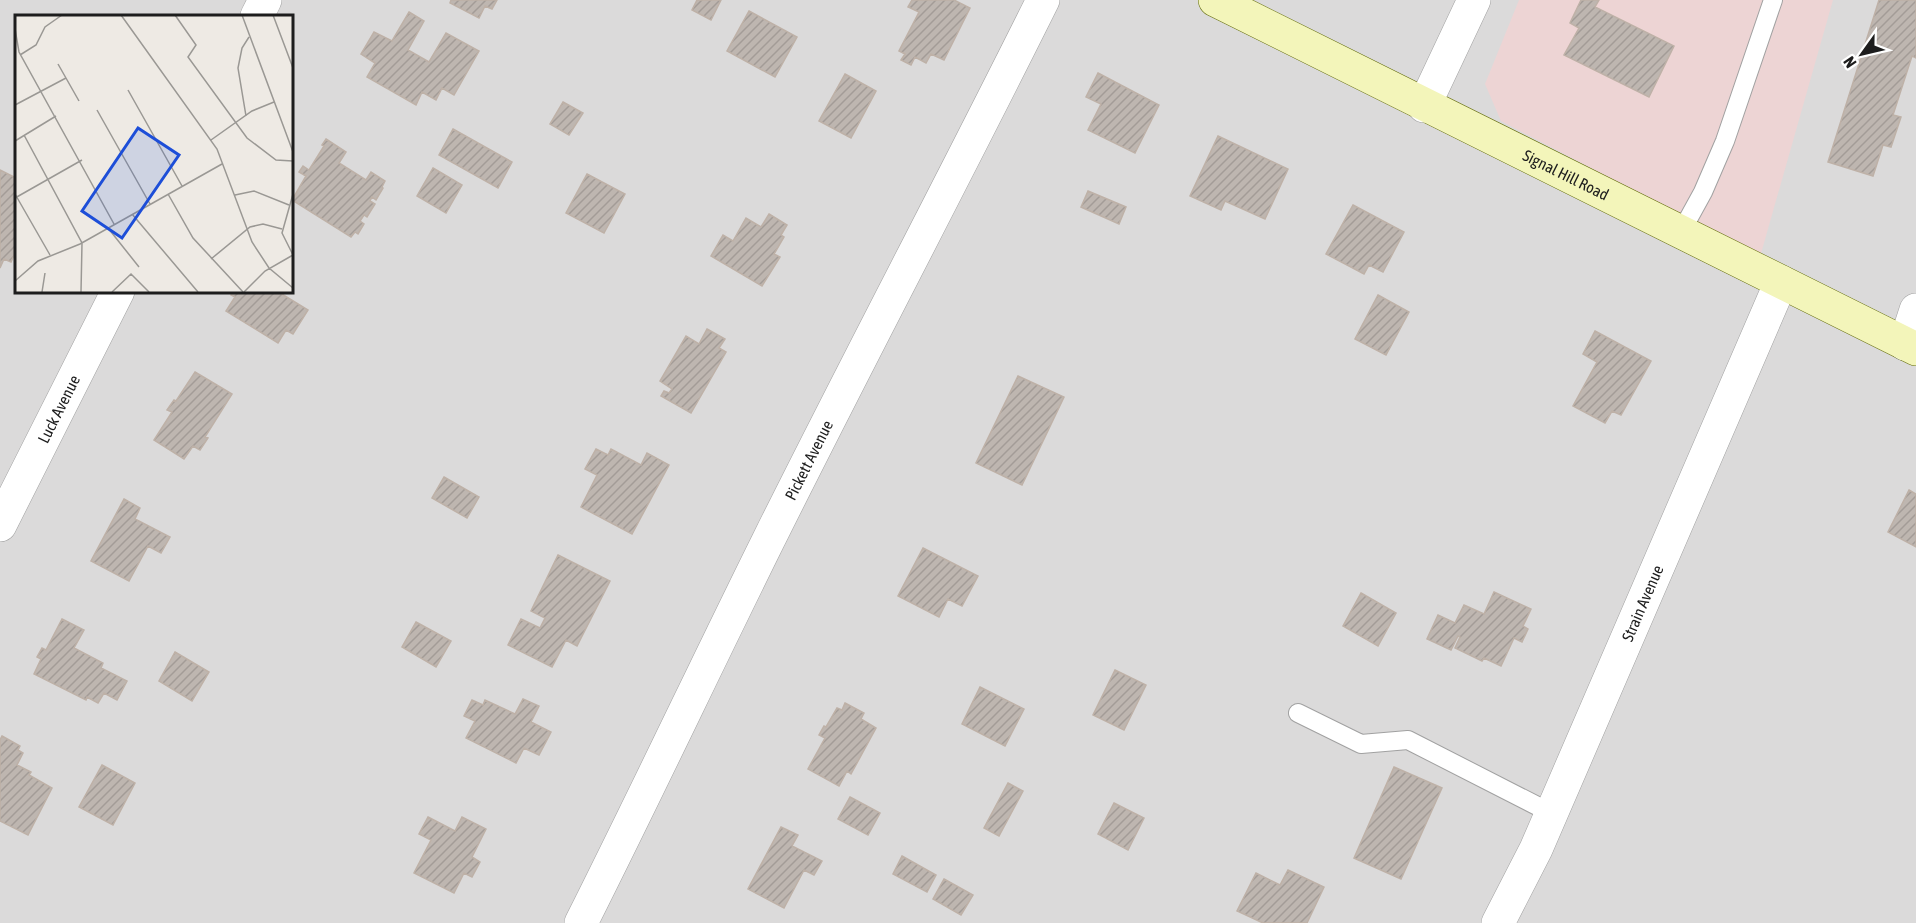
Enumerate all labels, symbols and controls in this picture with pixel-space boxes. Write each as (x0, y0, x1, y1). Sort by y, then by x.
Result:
inset map (15, 15, 292, 292)
north arrow (1832, 24, 1892, 84)
text: N (1839, 53, 1860, 71)
street label: Signal Hill Road (1520, 146, 1612, 204)
street label: Luck Avenue (34, 372, 83, 446)
street label: Pickett Avenue (781, 417, 836, 503)
street label: Strain Avenue (1618, 562, 1667, 644)

